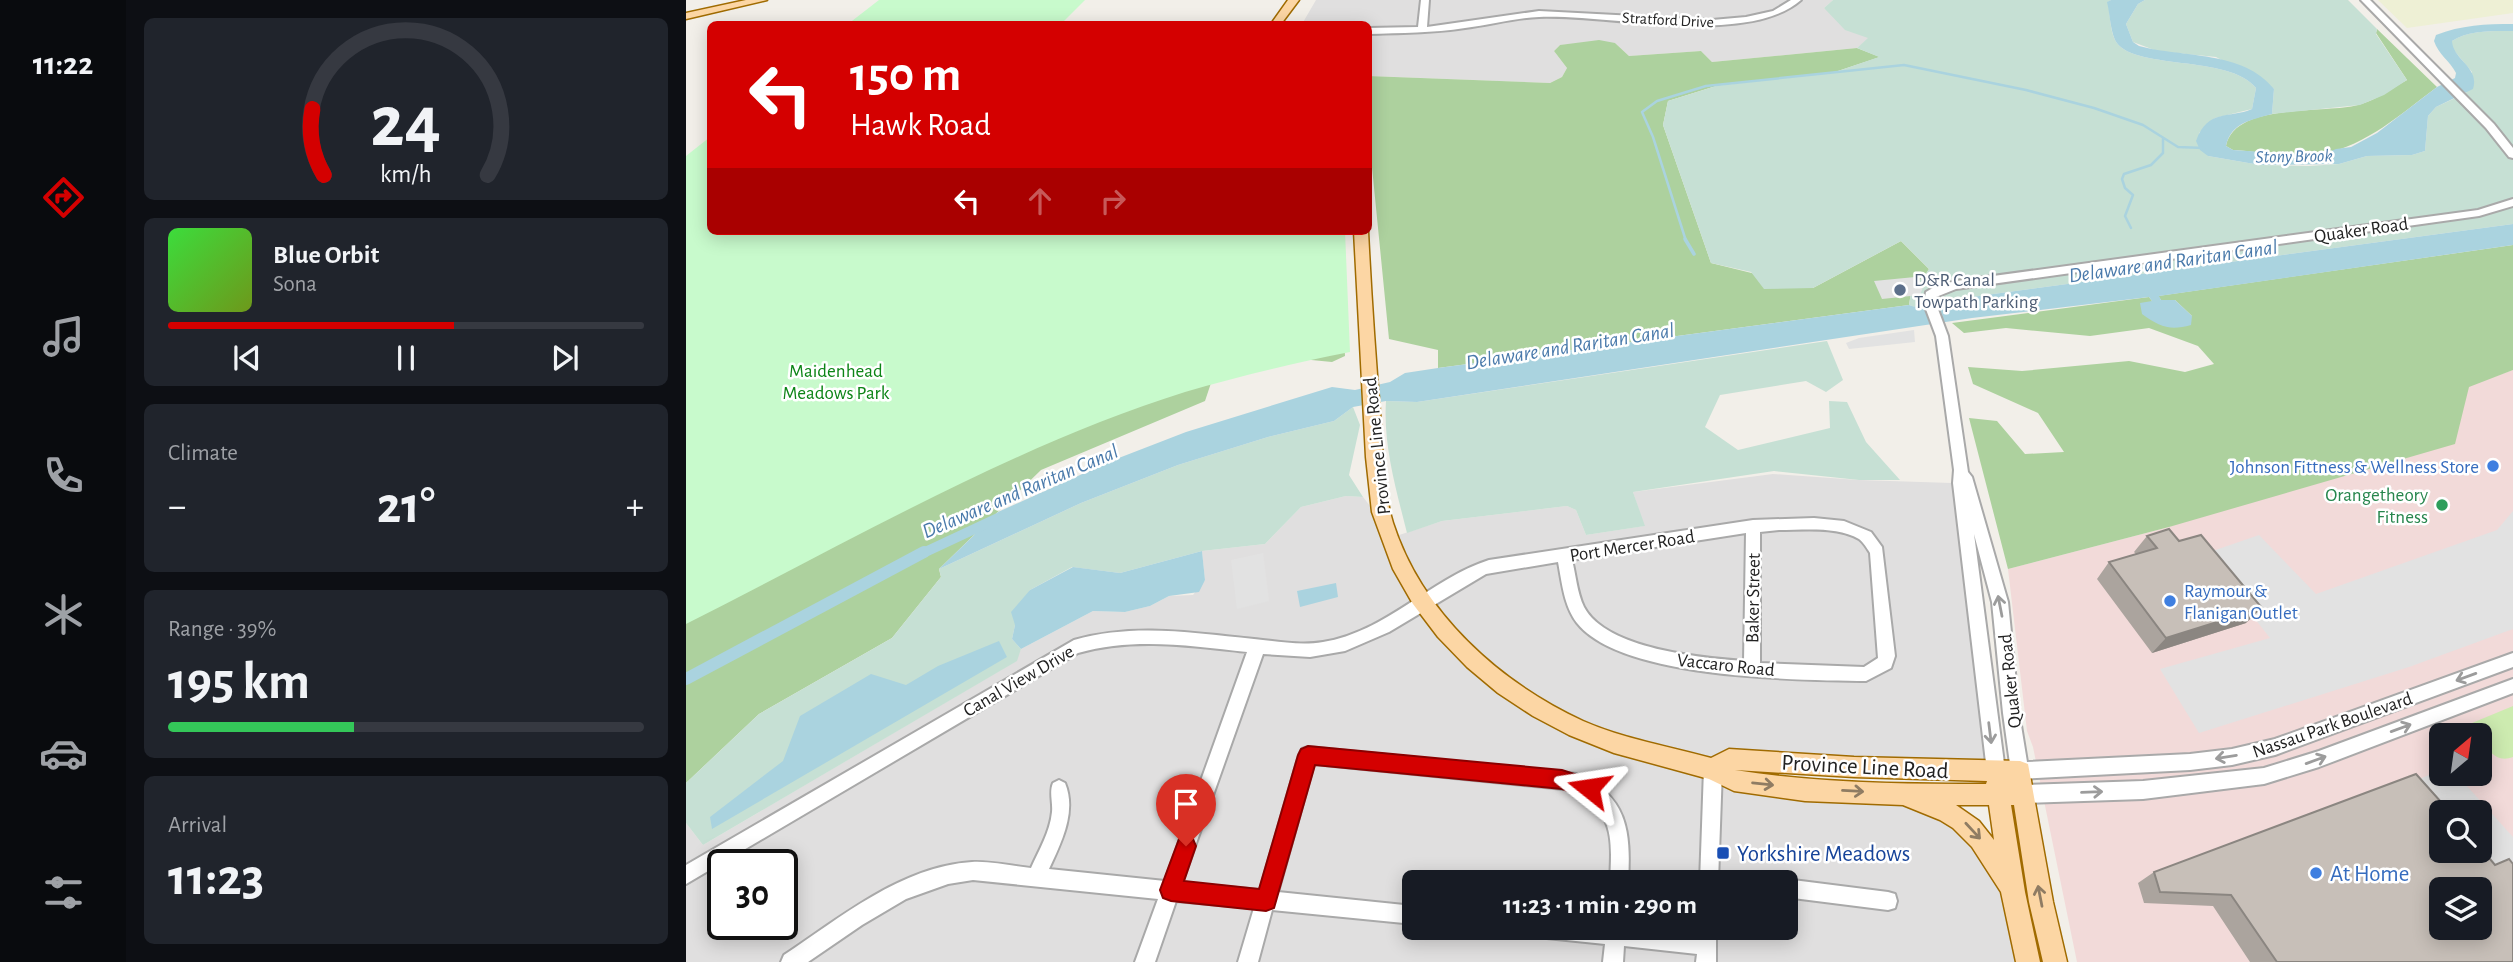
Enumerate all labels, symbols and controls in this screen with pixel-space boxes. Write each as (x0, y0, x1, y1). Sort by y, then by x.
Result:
street label: Stratford Drive (1622, 10, 1714, 30)
text: 11:22 (33, 48, 93, 80)
icon: left (735, 49, 826, 140)
text: 150 m (850, 51, 961, 100)
text: 24 (371, 87, 441, 160)
text: Hawk Road (850, 109, 991, 141)
water label: Stony Brook (2255, 147, 2333, 167)
text: km/h (380, 162, 432, 187)
icon: directions (39, 173, 88, 222)
icon: left (948, 182, 986, 220)
icon: ahead (1021, 182, 1059, 220)
icon: right (1094, 182, 1132, 220)
street label: Quaker Road (2313, 214, 2410, 246)
water label: Delaware and Raritan Canal (2067, 236, 2279, 287)
text: Blue Orbit (273, 242, 379, 268)
place label: D&R Canal Towpath Parking (1914, 271, 2039, 312)
text: Sona (273, 273, 317, 296)
marker: D&R Canal Towpath Parking (1892, 282, 1908, 298)
icon: music (39, 312, 88, 361)
water label: Delaware and Raritan Canal (1464, 320, 1676, 373)
icon: previous (228, 339, 266, 377)
icon: pause (387, 339, 425, 377)
icon: next (546, 339, 584, 377)
park label: Maidenhead Meadows Park (783, 362, 890, 403)
street label: Province Line Road (1361, 376, 1394, 516)
water label: Delaware and Raritan Canal (919, 441, 1121, 542)
text: Climate (168, 442, 238, 465)
icon: phone (39, 451, 88, 500)
place label: Johnson Fittness & Wellness Store (2230, 458, 2479, 477)
marker: Johnson Fittness & Wellness Store (2485, 458, 2501, 474)
text: 21° (377, 480, 435, 532)
place label: Orangetheory Fitness (2325, 486, 2428, 527)
text: − (168, 488, 186, 526)
text: + (626, 488, 644, 526)
marker: Orangetheory Fitness (2434, 497, 2450, 513)
street label: Port Mercer Road (1568, 527, 1696, 566)
street label: Baker Street (1743, 553, 1764, 643)
place label: Raymour & Flanigan Outlet (2184, 582, 2298, 623)
icon: climate (39, 590, 88, 639)
marker: Raymour & Flanigan Outlet (2162, 593, 2178, 609)
one-way arrow (1993, 595, 2006, 618)
text: Range · 39% (168, 618, 276, 641)
street label: Quaker Road (1996, 633, 2025, 729)
street label: Canal View Drive (960, 642, 1077, 721)
street label: Vaccaro Road (1676, 651, 1776, 680)
text: 195 km (168, 656, 310, 708)
one-way arrow (2455, 672, 2477, 684)
street label: Nassau Park Boulevard (2250, 689, 2415, 762)
one-way arrow (1983, 721, 1996, 744)
one-way arrow (2389, 721, 2411, 734)
north arrow (2429, 723, 2492, 786)
map controls (2429, 723, 2492, 940)
icon: car (39, 729, 88, 778)
position arrow (1552, 751, 1626, 825)
one-way arrow (2215, 751, 2238, 764)
street label: Province Line Road (1781, 752, 1949, 783)
one-way arrow (2305, 753, 2327, 765)
pin (1156, 774, 1216, 846)
one-way arrow (1751, 777, 1774, 790)
icon: arrive (1167, 785, 1205, 823)
one-way arrow (1841, 785, 1864, 798)
one-way arrow (2080, 786, 2103, 799)
button: search (2429, 800, 2492, 863)
text: Arrival (168, 814, 227, 837)
one-way arrow (1964, 821, 1981, 839)
place label: Yorkshire Meadows (1737, 843, 1910, 866)
marker: Yorkshire Meadows (1715, 845, 1731, 861)
speed limit sign: 30 (707, 849, 798, 940)
text: 11:23 (168, 852, 264, 904)
place label: At Home (2330, 863, 2409, 886)
marker: At Home (2308, 865, 2324, 881)
icon: filters (39, 868, 88, 917)
button: layers (2429, 877, 2492, 940)
one-way arrow (2033, 885, 2046, 907)
text: 11:23 · 1 min · 290 m (1503, 892, 1697, 918)

